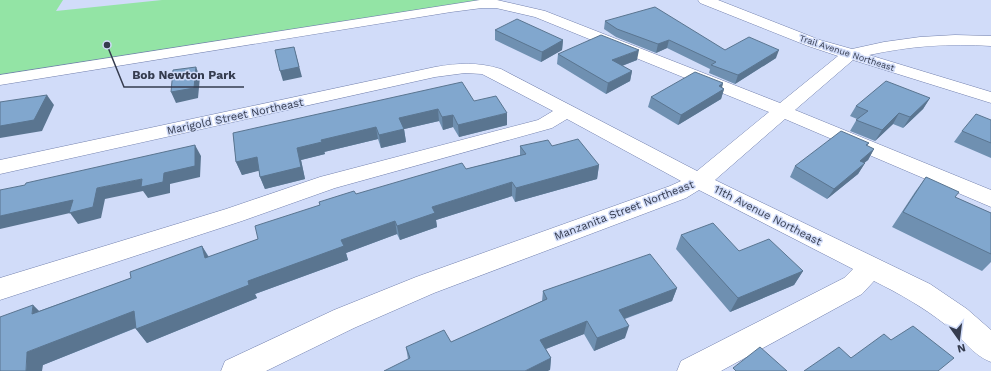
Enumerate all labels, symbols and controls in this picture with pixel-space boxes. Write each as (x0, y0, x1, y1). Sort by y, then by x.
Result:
street label: Trail Avenue Northeast (798, 33, 896, 73)
callout: Bob Newton Park (124, 63, 244, 87)
text: Bob Newton Park (132, 68, 236, 82)
street label: Marigold Street Northeast (166, 96, 305, 137)
street label: Manzanita Street Northeast (553, 178, 696, 243)
street label: 11th Avenue Northeast (712, 183, 824, 248)
north arrow (939, 319, 979, 359)
text: N (956, 341, 967, 356)

